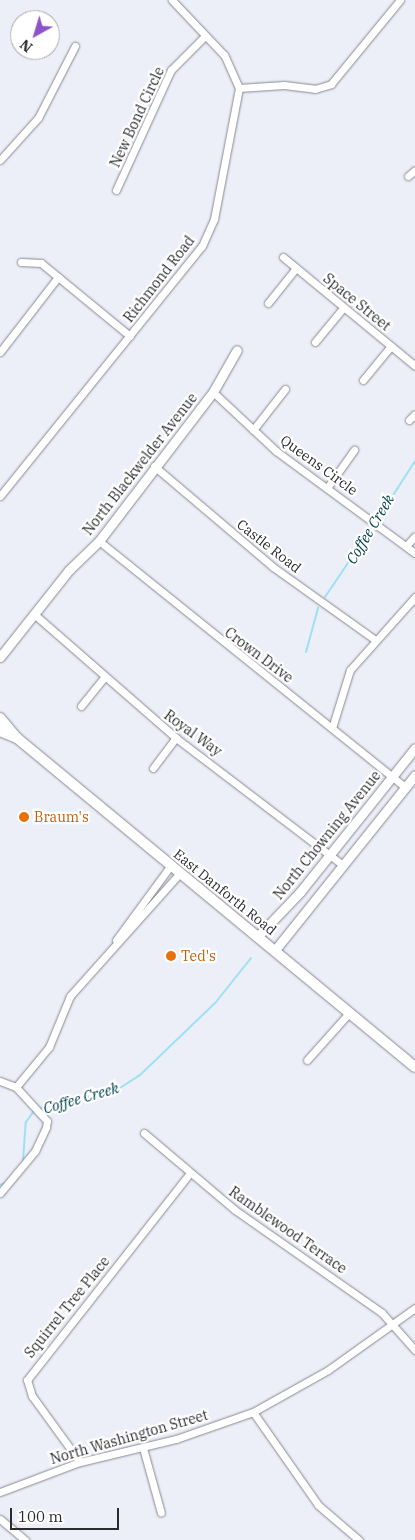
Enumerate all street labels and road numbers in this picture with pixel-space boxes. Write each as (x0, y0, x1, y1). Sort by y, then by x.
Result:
street label: New Bond Circle (106, 64, 168, 170)
street label: Richmond Road (120, 232, 198, 326)
street label: Space Street (320, 270, 394, 334)
street label: North Blackwelder Avenue (79, 390, 201, 538)
street label: Queens Circle (277, 431, 361, 499)
street label: Castle Road (234, 516, 304, 576)
street label: Crown Drive (221, 624, 297, 686)
street label: Royal Way (161, 706, 225, 760)
street label: North Chowning Avenue (270, 767, 384, 903)
street label: East Danforth Road (170, 845, 280, 939)
street label: Ramblewood Terrace (226, 1183, 350, 1277)
street label: Squirrel Tree Place (21, 1253, 113, 1361)
street label: North Washington Street (48, 1406, 210, 1468)

